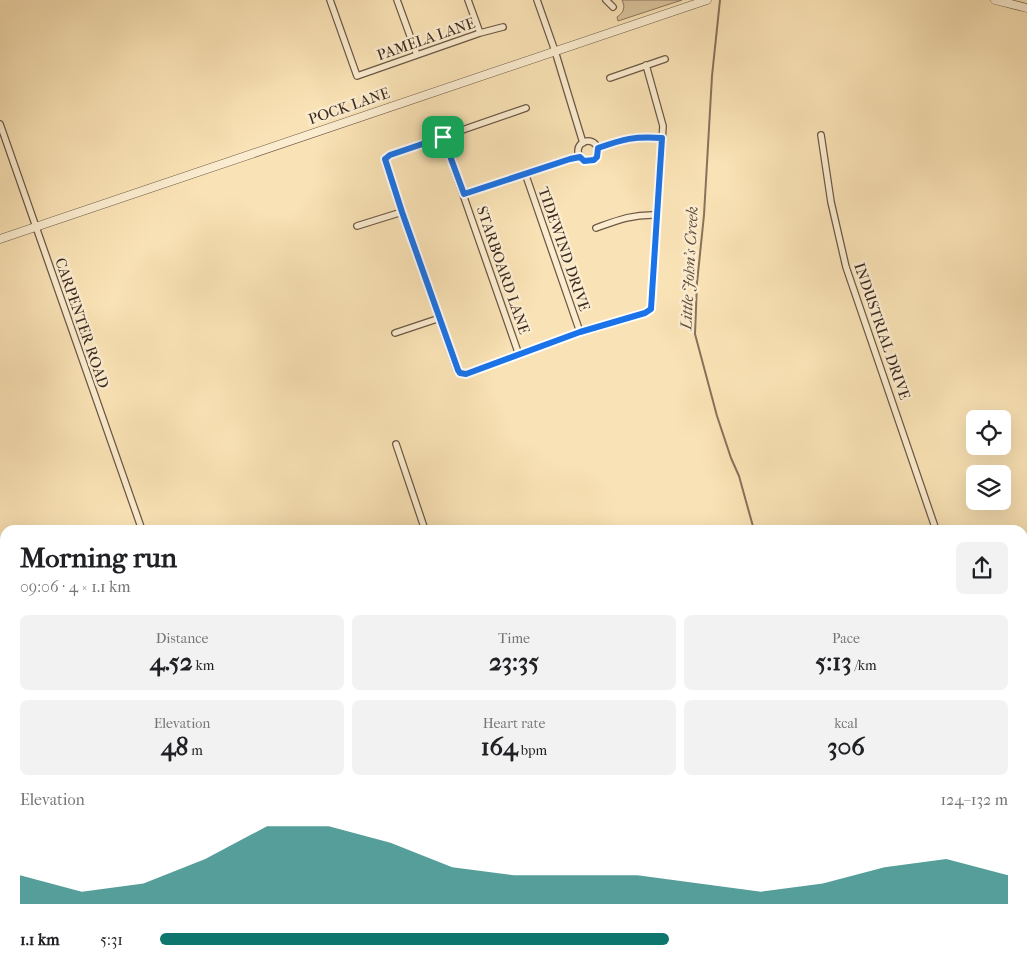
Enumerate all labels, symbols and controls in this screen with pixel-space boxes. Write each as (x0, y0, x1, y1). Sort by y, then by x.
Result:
street label: PAMELA LANE (374, 14, 478, 64)
street label: POCK LANE (306, 84, 392, 128)
pin (422, 116, 464, 158)
icon: arrive (429, 123, 457, 151)
street label: TIDEWIND DRIVE (534, 185, 594, 313)
street label: STARBOARD LANE (473, 204, 533, 336)
water label: Little John's Creek (676, 206, 702, 331)
street label: CARPENTER ROAD (51, 255, 113, 391)
street label: INDUSTRIAL DRIVE (850, 260, 914, 402)
map controls (966, 410, 1011, 510)
button: locate (966, 410, 1011, 455)
button: layers (966, 465, 1011, 510)
text: Morning run (20, 541, 177, 574)
button: share (956, 542, 1008, 594)
text: 09:06 · 4 × 1.1 km (20, 577, 131, 596)
text: Distance (156, 630, 208, 647)
text: Time (498, 630, 530, 647)
text: Pace (832, 630, 860, 647)
text: 4.52 (150, 647, 193, 676)
text: 23:35 (489, 647, 539, 676)
text: 5:13 (815, 647, 851, 676)
text: km (193, 657, 214, 674)
text: /km (851, 657, 877, 674)
text: Elevation (154, 715, 210, 732)
text: Heart rate (483, 715, 545, 732)
text: kcal (834, 715, 858, 732)
text: 48 (161, 732, 188, 761)
text: 164 (481, 732, 518, 761)
text: 306 (827, 732, 865, 761)
text: m (188, 742, 203, 759)
text: bpm (518, 742, 547, 759)
text: Elevation (20, 790, 85, 809)
text: 124–132 m (940, 790, 1008, 809)
text: 1.1 km (20, 930, 59, 949)
text: 5:31 (100, 930, 123, 949)

